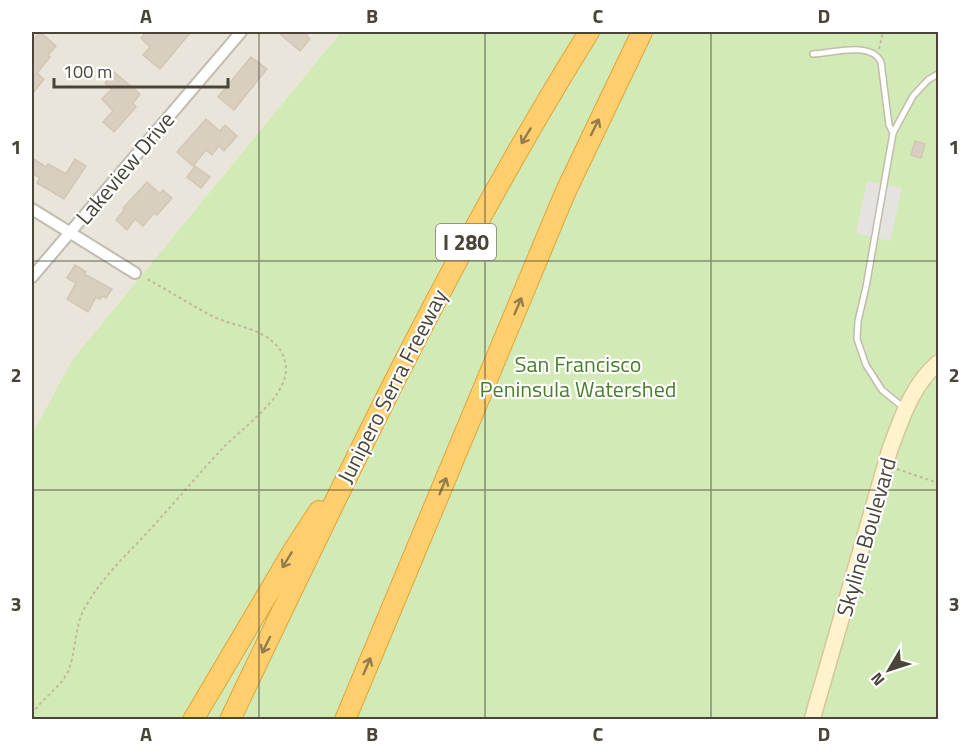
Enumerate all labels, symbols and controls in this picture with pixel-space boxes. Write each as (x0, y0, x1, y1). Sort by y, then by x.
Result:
text: A (140, 0, 152, 31)
text: B (366, 0, 378, 31)
text: C (593, 0, 604, 31)
text: D (818, 0, 830, 31)
scale bar (54, 51, 228, 89)
text: 100 m (63, 58, 112, 85)
street label: Lakeview Drive (67, 104, 183, 232)
one-way arrow (590, 118, 602, 136)
one-way arrow (520, 127, 532, 144)
text: 1 (10, 131, 22, 162)
text: 1 (948, 131, 960, 162)
road number: I 280 (436, 224, 496, 260)
street label: Junipero Serra Freeway (328, 283, 456, 489)
one-way arrow (513, 297, 524, 315)
park label: San Francisco Peninsula Watershed (480, 347, 676, 406)
text: 2 (10, 359, 22, 390)
text: 2 (948, 359, 960, 390)
street label: Skyline Boulevard (827, 453, 905, 621)
one-way arrow (437, 477, 449, 495)
one-way arrow (281, 551, 293, 568)
text: 3 (10, 588, 22, 619)
text: 3 (948, 588, 960, 619)
one-way arrow (260, 635, 272, 653)
north arrow (859, 640, 919, 700)
one-way arrow (362, 657, 373, 675)
text: N (865, 668, 890, 691)
text: A (140, 718, 152, 749)
text: B (366, 718, 378, 749)
text: C (593, 718, 604, 749)
text: D (818, 718, 830, 749)

